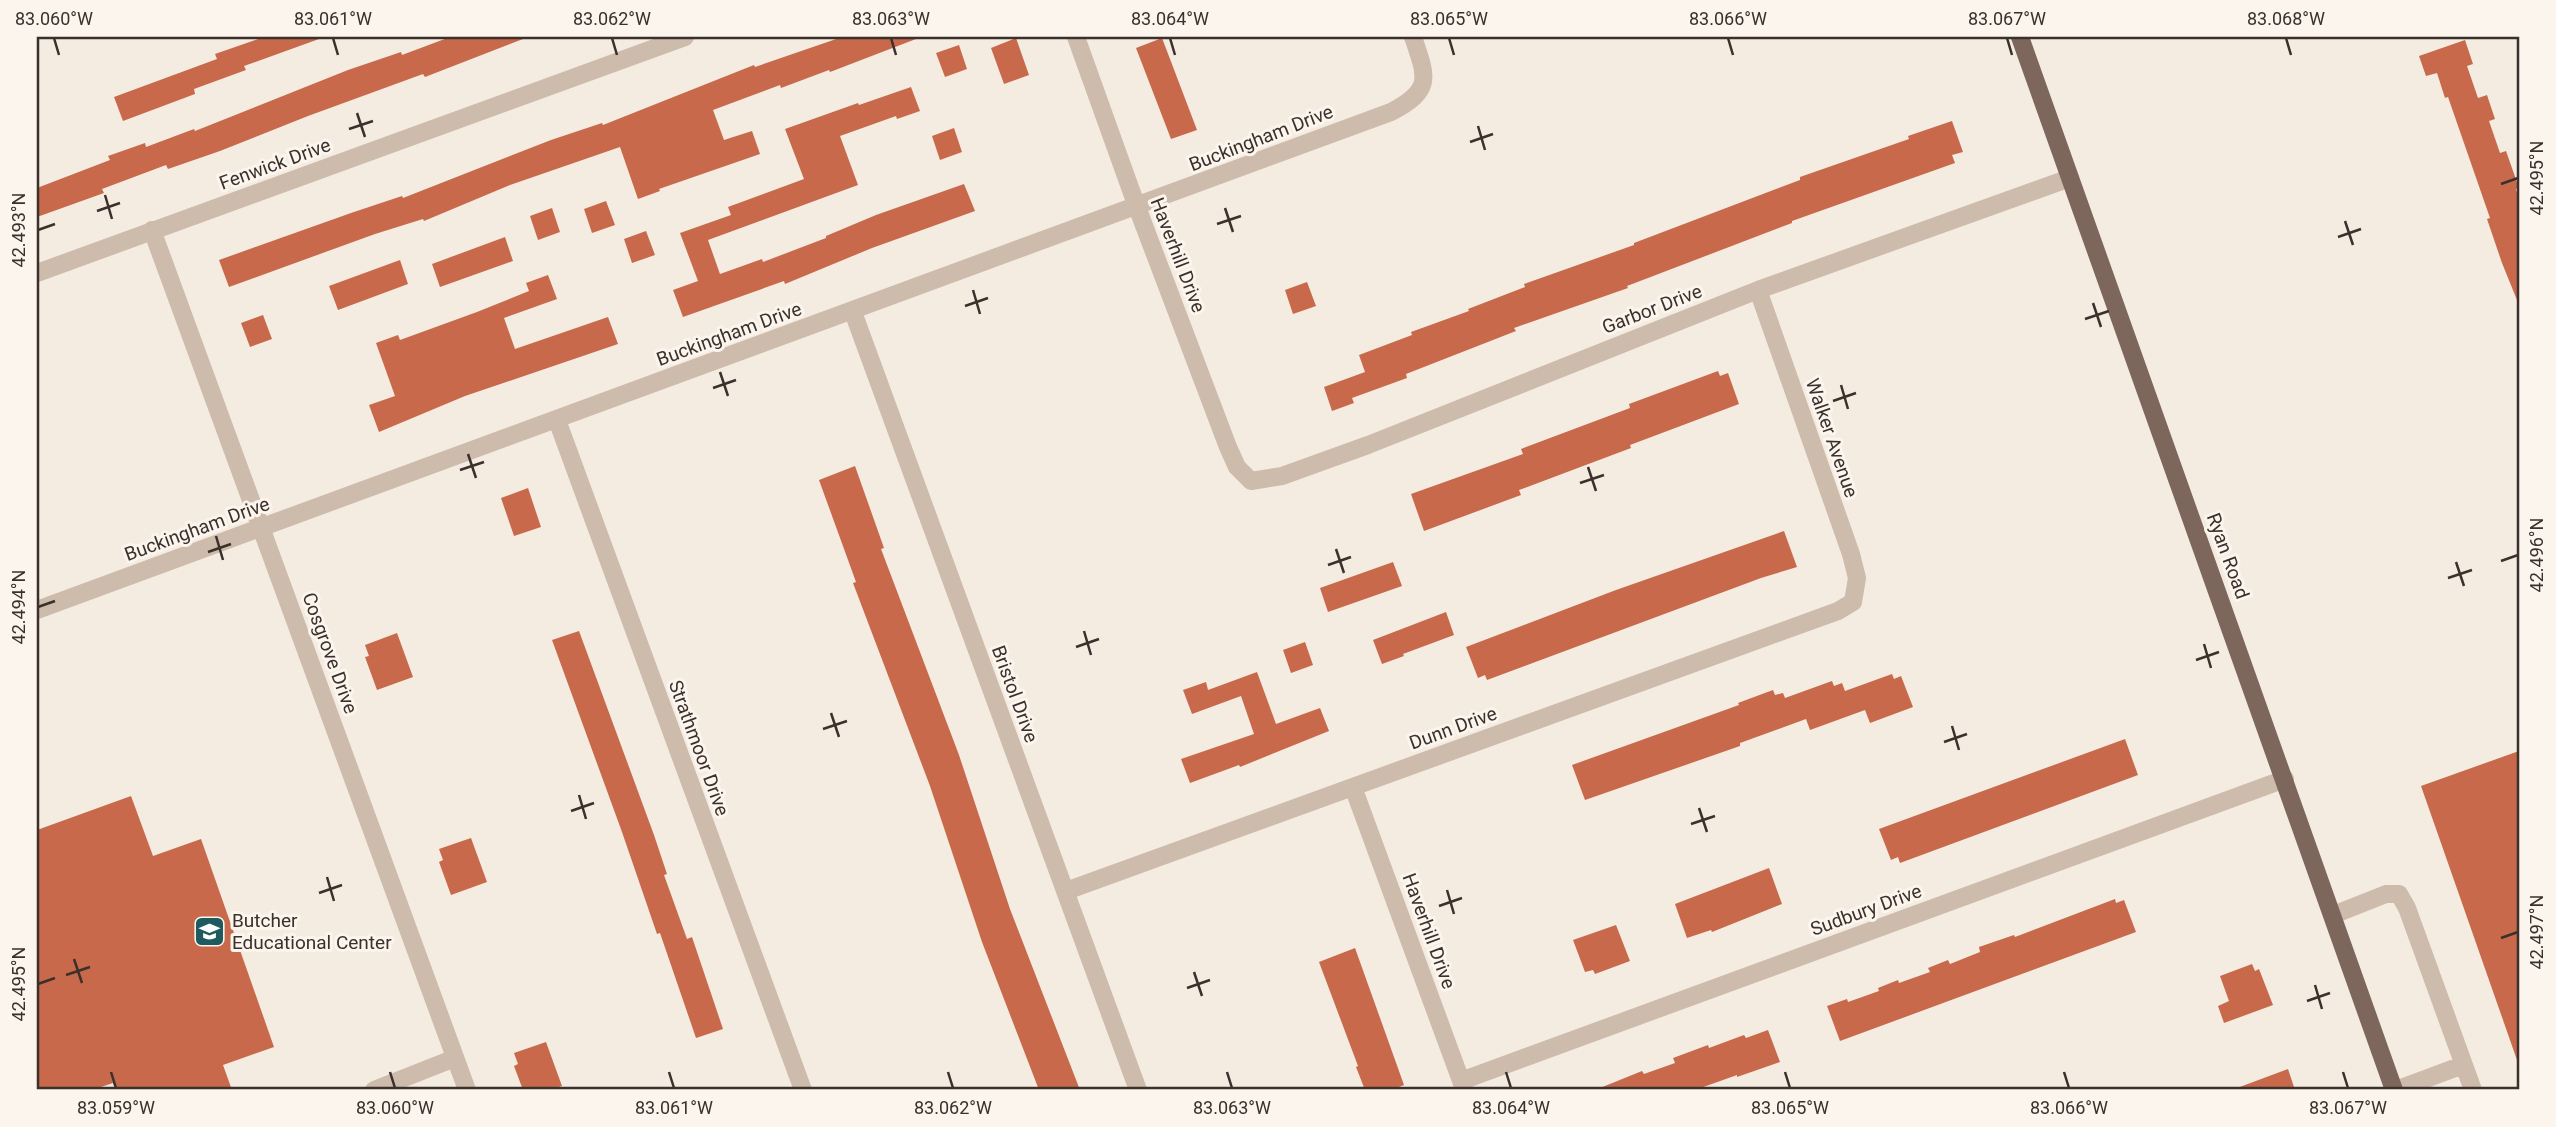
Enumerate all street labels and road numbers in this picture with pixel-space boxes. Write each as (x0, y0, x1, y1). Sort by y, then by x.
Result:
street label: Buckingham Drive (1186, 100, 1336, 176)
street label: Fenwick Drive (216, 133, 334, 195)
street label: Haverhill Drive (1146, 194, 1210, 316)
street label: Garbor Drive (1599, 279, 1705, 339)
street label: Buckingham Drive (653, 297, 805, 371)
street label: Walker Avenue (1801, 375, 1863, 501)
street label: Buckingham Drive (121, 492, 273, 566)
street label: Ryan Road (2202, 510, 2254, 602)
street label: Cosgrove Drive (297, 589, 363, 717)
street label: Bristol Drive (987, 642, 1043, 746)
street label: Strathmoor Drive (664, 677, 734, 819)
street label: Dunn Drive (1406, 702, 1500, 754)
street label: Haverhill Drive (1397, 870, 1461, 992)
street label: Sudbury Drive (1807, 879, 1925, 941)

